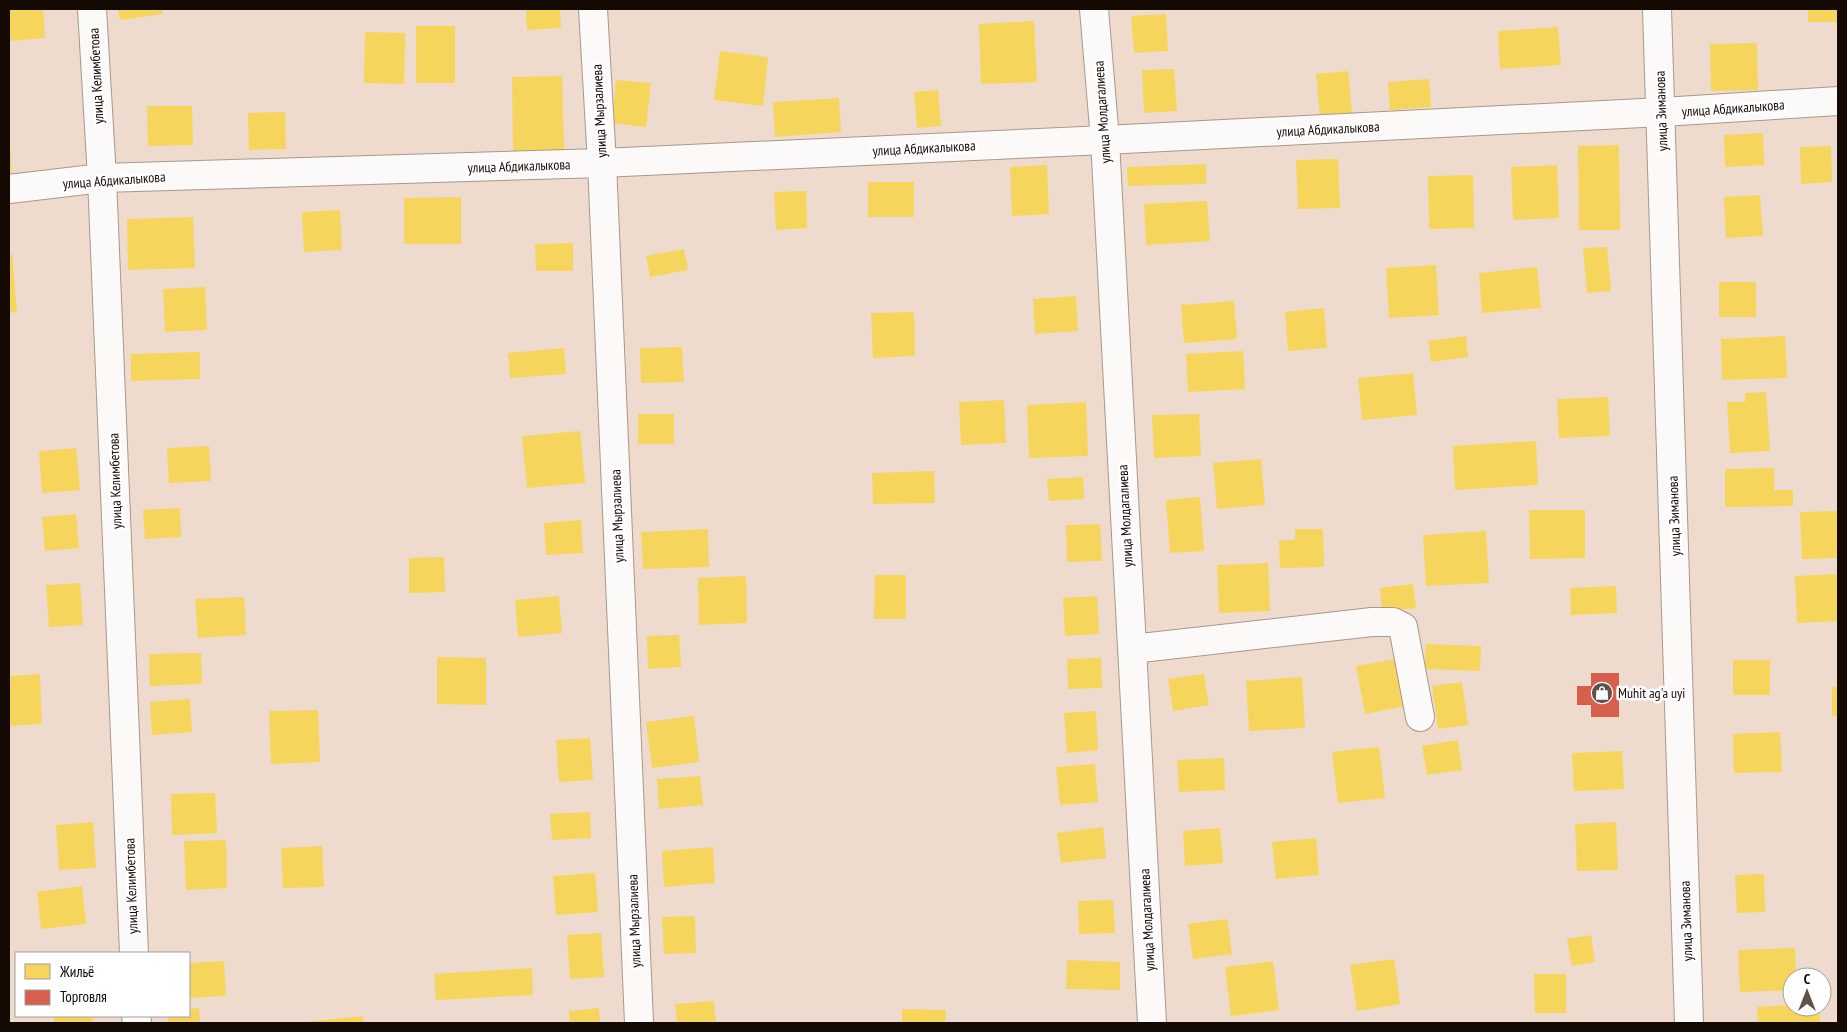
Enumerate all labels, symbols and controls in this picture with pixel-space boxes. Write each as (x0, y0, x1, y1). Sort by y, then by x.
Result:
street label: улица Келимбетова (84, 28, 108, 124)
street label: улица Молдагалиева (1089, 60, 1115, 164)
street label: улица Мырзалиева (588, 64, 610, 158)
street label: улица Зиманова (1651, 71, 1671, 151)
street label: улица Абдикалыкова (1681, 95, 1785, 121)
street label: улица Абдикалыкова (1276, 117, 1380, 141)
street label: улица Абдикалыкова (872, 136, 976, 160)
street label: улица Абдикалыкова (467, 155, 571, 177)
street label: улица Абдикалыкова (62, 167, 166, 193)
street label: улица Келимбетова (104, 433, 126, 529)
street label: улица Молдагалиева (1113, 464, 1137, 568)
street label: улица Мырзалиева (606, 469, 628, 563)
street label: улица Зиманова (1664, 476, 1684, 556)
shop icon: Muhit ag'a uyi (1590, 681, 1614, 705)
place label: Muhit ag'a uyi (1618, 684, 1685, 702)
street label: улица Келимбетова (120, 838, 142, 934)
street label: улица Молдагалиева (1135, 868, 1159, 972)
street label: улица Мырзалиева (623, 874, 645, 968)
street label: улица Зиманова (1676, 881, 1696, 961)
legend (15, 952, 190, 1017)
text: Жильё (59, 962, 94, 981)
north arrow (1782, 967, 1832, 1017)
text: С (1804, 970, 1811, 988)
text: Торговля (60, 987, 107, 1006)

